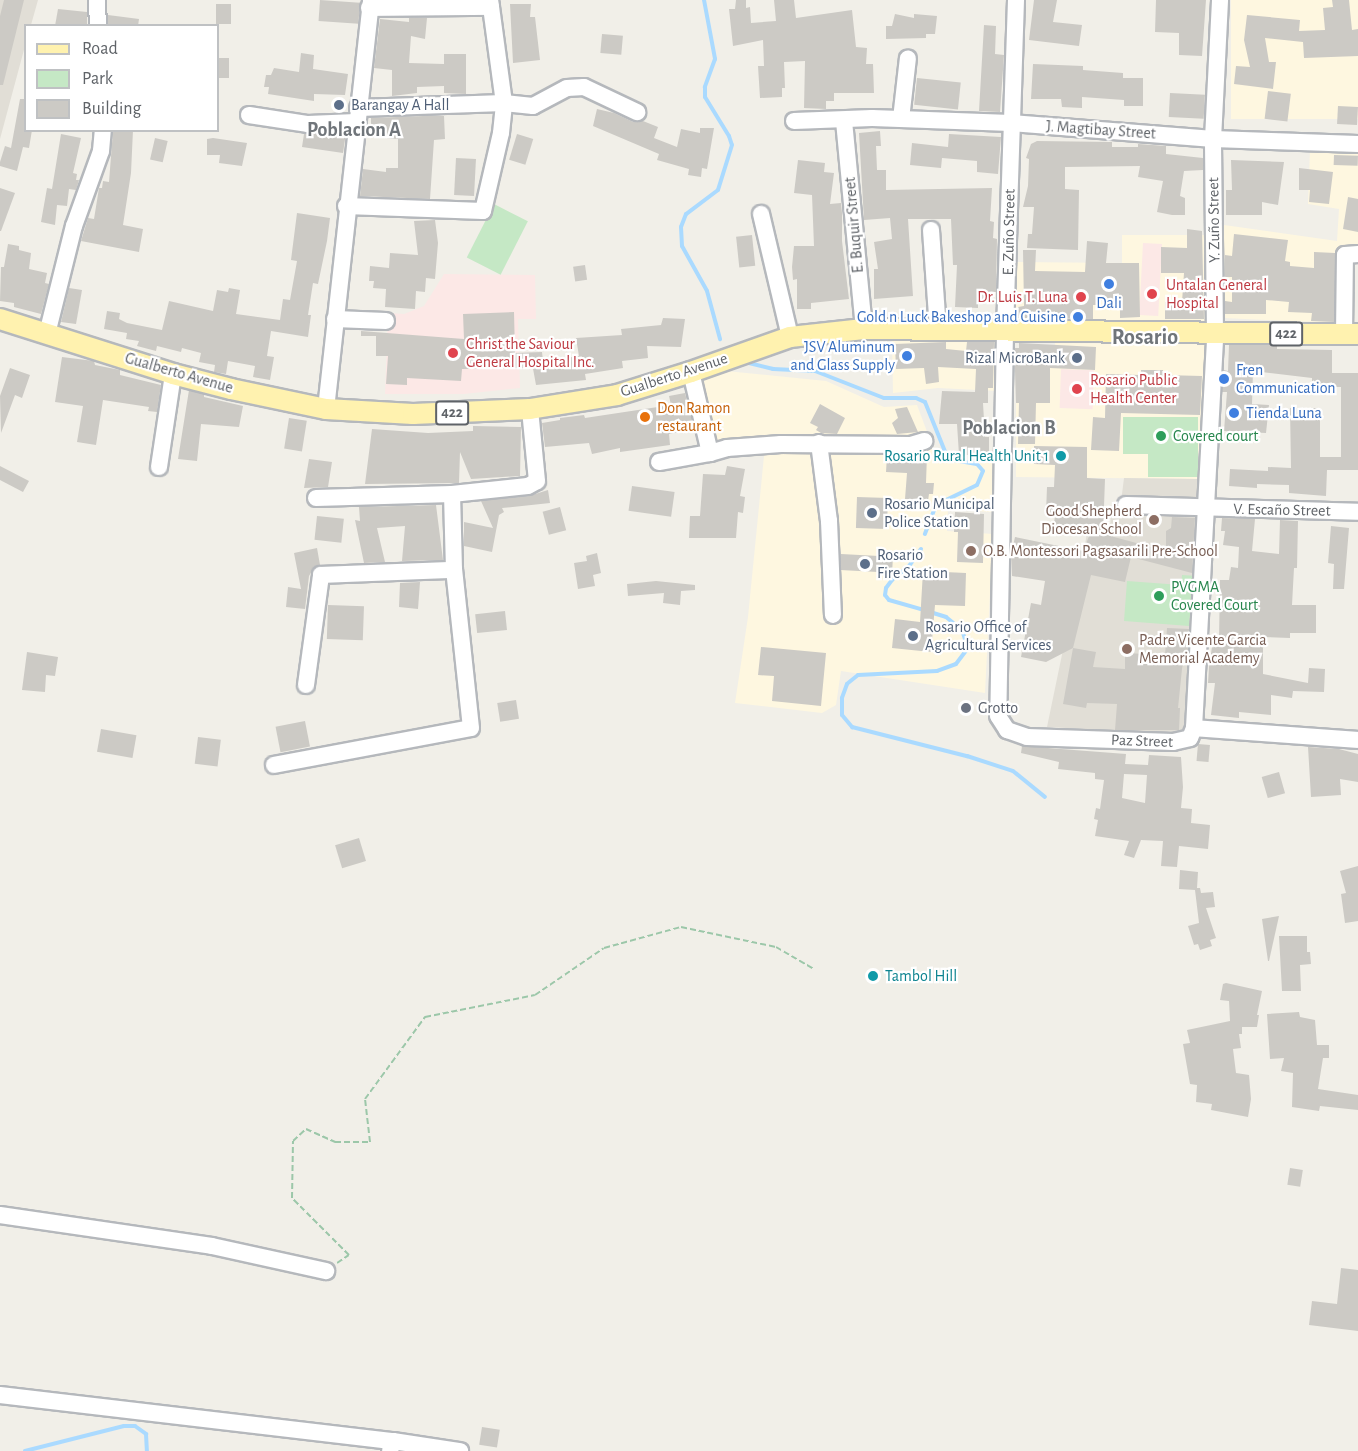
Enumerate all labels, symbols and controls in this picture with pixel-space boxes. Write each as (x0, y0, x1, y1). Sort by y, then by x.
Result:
legend (24, 24, 219, 132)
text: Road (82, 40, 118, 58)
text: Park (82, 70, 113, 88)
place label: Barangay A Hall (351, 95, 449, 115)
marker: Barangay A Hall (332, 98, 346, 112)
text: Building (82, 100, 141, 118)
street label: J. Magtibay Street (1045, 117, 1157, 143)
district label: Poblacion A (307, 118, 401, 142)
street label: E. Buquir Street (840, 176, 868, 274)
street label: Y. Zuño Street (1204, 177, 1224, 263)
street label: E. Zuño Street (999, 189, 1019, 275)
place label: Untalan General Hospital (1166, 275, 1267, 313)
marker: Dali (1102, 277, 1116, 291)
marker: Untalan General Hospital (1143, 285, 1161, 303)
place label: Dr. Luis T. Luna (977, 287, 1068, 307)
marker: Dr. Luis T. Luna (1072, 288, 1090, 306)
place label: Dali (1096, 293, 1122, 313)
place label: Gold n Luck Bakeshop and Cuisine (857, 307, 1066, 327)
marker: Gold n Luck Bakeshop and Cuisine (1071, 310, 1085, 324)
road number: 422 (1268, 322, 1304, 346)
district label: Rosario (1112, 325, 1178, 351)
place label: Christ the Saviour General Hospital Inc. (466, 334, 594, 372)
place label: JSV Aluminum and Glass Supply (791, 337, 895, 375)
marker: Christ the Saviour General Hospital Inc. (444, 344, 462, 362)
street label: Gualberto Avenue (123, 348, 235, 398)
place label: Rizal MicroBank (965, 348, 1065, 368)
street label: Gualberto Avenue (618, 349, 730, 401)
marker: JSV Aluminum and Glass Supply (900, 349, 914, 363)
marker: Rizal MicroBank (1070, 351, 1084, 365)
place label: Fren Communication (1236, 360, 1336, 398)
place label: Rosario Public Health Center (1090, 370, 1177, 408)
marker: Fren Communication (1217, 372, 1231, 386)
marker: Rosario Public Health Center (1068, 380, 1086, 398)
place label: Don Ramon restaurant (657, 398, 730, 436)
road number: 422 (434, 401, 470, 425)
place label: Tienda Luna (1246, 403, 1322, 423)
marker: Tienda Luna (1227, 406, 1241, 420)
marker: Don Ramon restaurant (638, 410, 652, 424)
district label: Poblacion B (962, 416, 1056, 440)
place label: Covered court (1173, 426, 1258, 446)
marker: Covered court (1154, 429, 1168, 443)
place label: Rosario Rural Health Unit 1 (884, 446, 1049, 466)
marker: Rosario Rural Health Unit 1 (1054, 449, 1068, 463)
place label: Rosario Municipal Police Station (884, 494, 995, 532)
street label: V. Escaño Street (1233, 500, 1331, 520)
place label: Good Shepherd Diocesan School (1041, 501, 1142, 539)
marker: Rosario Municipal Police Station (865, 506, 879, 520)
marker: Good Shepherd Diocesan School (1147, 513, 1161, 527)
place label: O.B. Montessori Pagsasarili Pre-School (983, 541, 1218, 561)
marker: O.B. Montessori Pagsasarili Pre-School (964, 544, 978, 558)
place label: Rosario Fire Station (877, 545, 948, 583)
marker: Rosario Fire Station (858, 557, 872, 571)
place label: PVGMA Covered Court (1171, 577, 1258, 615)
marker: PVGMA Covered Court (1152, 589, 1166, 603)
place label: Rosario Office of Agricultural Services (925, 617, 1052, 655)
marker: Rosario Office of Agricultural Services (906, 629, 920, 643)
place label: Padre Vicente Garcia Memorial Academy (1139, 630, 1267, 668)
marker: Padre Vicente Garcia Memorial Academy (1120, 642, 1134, 656)
place label: Grotto (978, 698, 1018, 718)
marker: Grotto (959, 701, 973, 715)
street label: Paz Street (1111, 730, 1173, 752)
place label: Tambol Hill (885, 966, 957, 986)
marker: Tambol Hill (866, 969, 880, 983)

